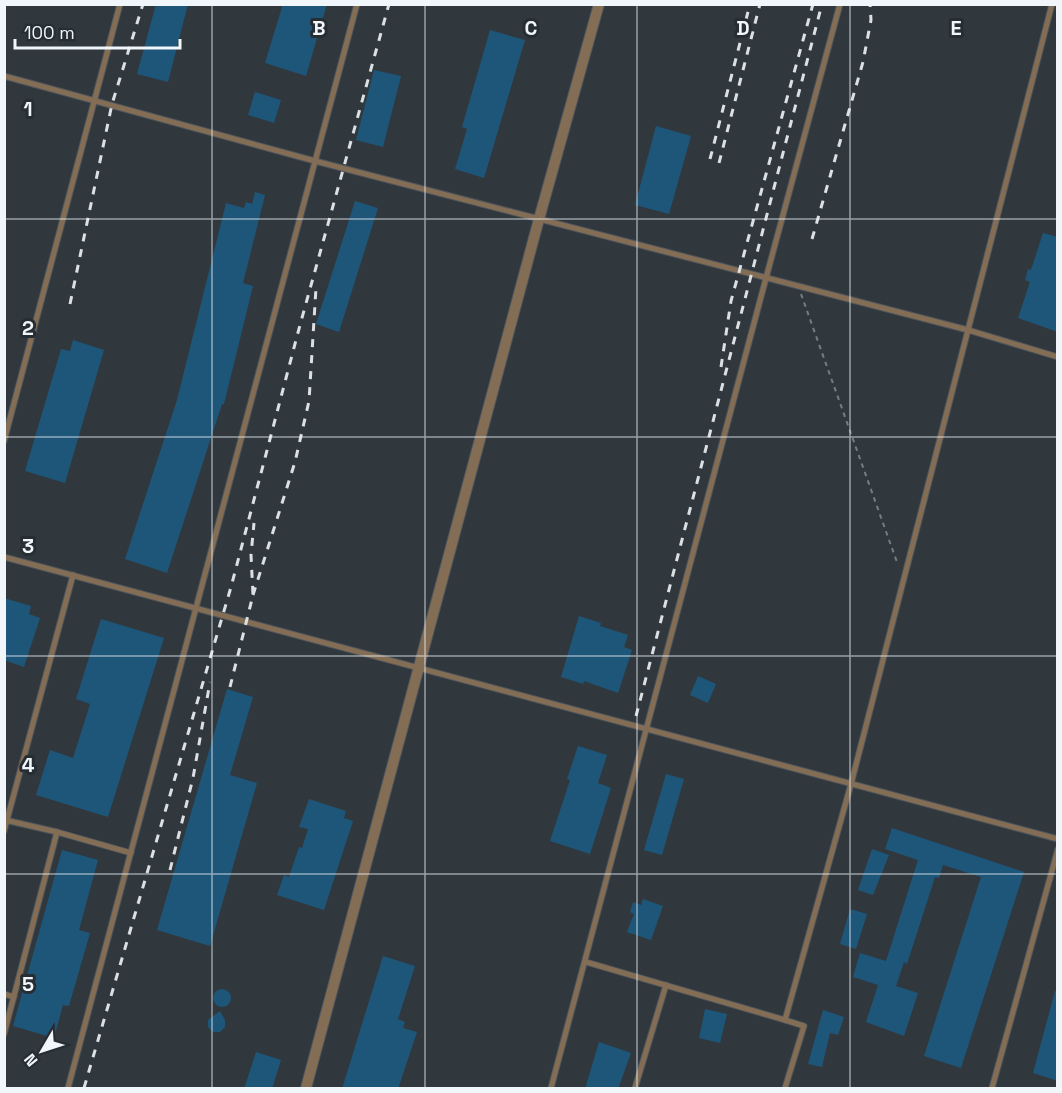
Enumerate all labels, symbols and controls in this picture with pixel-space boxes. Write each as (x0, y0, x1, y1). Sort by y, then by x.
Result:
scale bar (15, 12, 180, 50)
text: B (312, 15, 326, 41)
text: C (525, 15, 538, 41)
text: D (736, 15, 750, 41)
text: E (950, 15, 962, 41)
text: 100 m (24, 21, 75, 44)
text: 1 (23, 96, 33, 122)
text: 2 (22, 315, 34, 341)
text: 3 (22, 533, 34, 559)
text: 4 (22, 752, 35, 778)
text: 5 (22, 971, 34, 997)
north arrow (12, 1021, 72, 1081)
text: N (19, 1049, 42, 1071)

